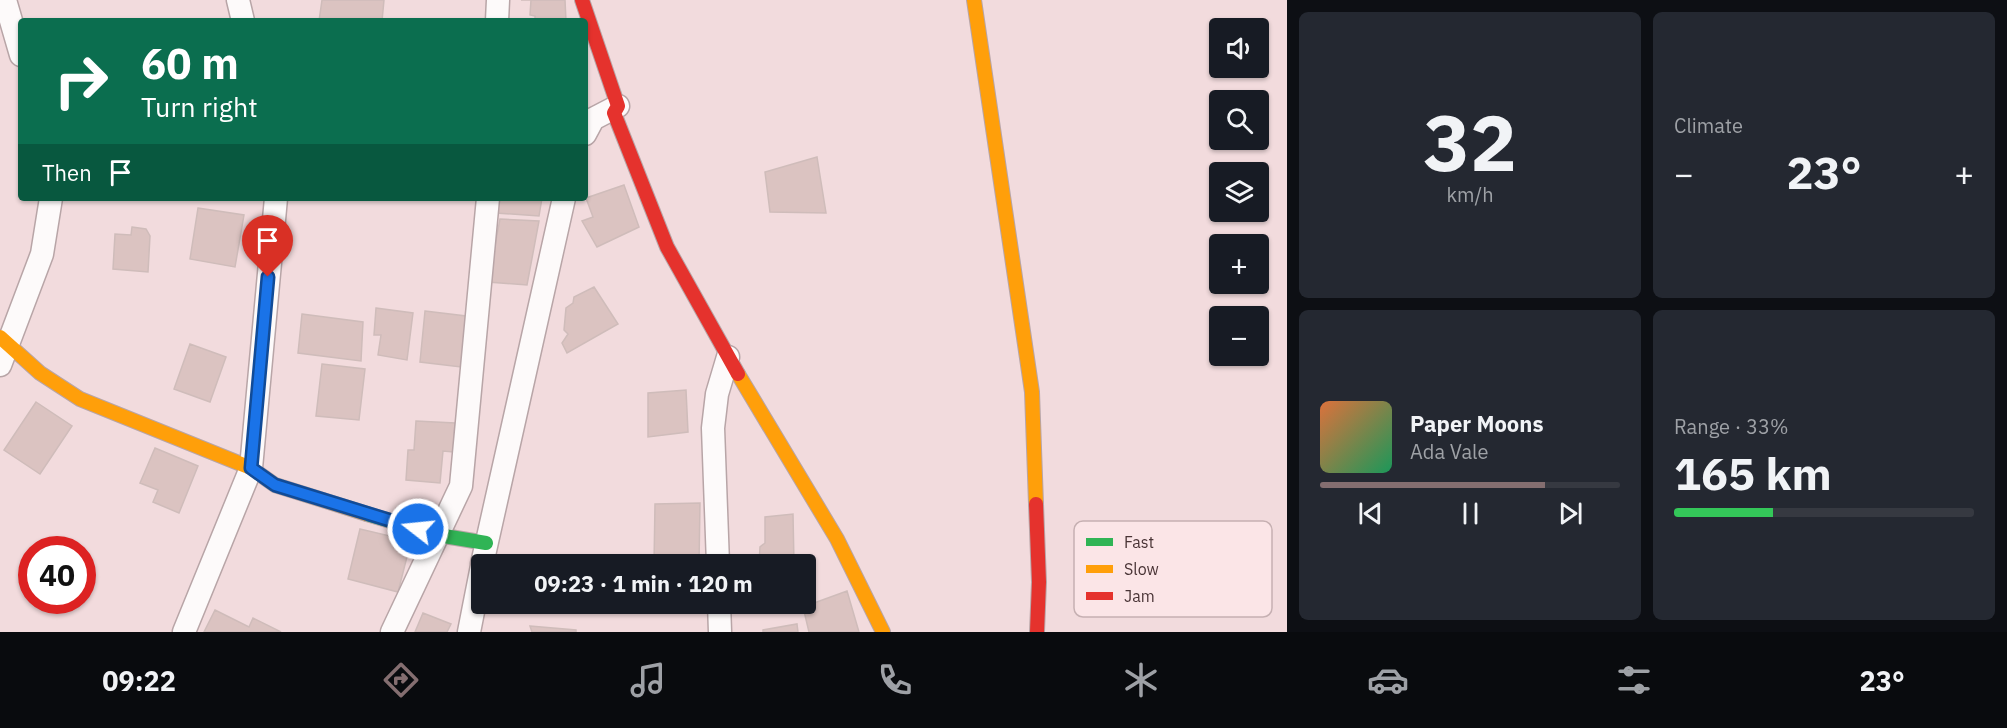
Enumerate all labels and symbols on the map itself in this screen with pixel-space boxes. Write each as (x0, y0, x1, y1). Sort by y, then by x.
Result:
pin (242, 215, 293, 277)
position arrow (386, 497, 450, 561)
legend (1074, 521, 1272, 617)
text: Fast (1124, 532, 1154, 552)
speed limit sign: 40 (18, 536, 96, 614)
text: Slow (1124, 559, 1159, 579)
text: Jam (1124, 586, 1155, 606)

